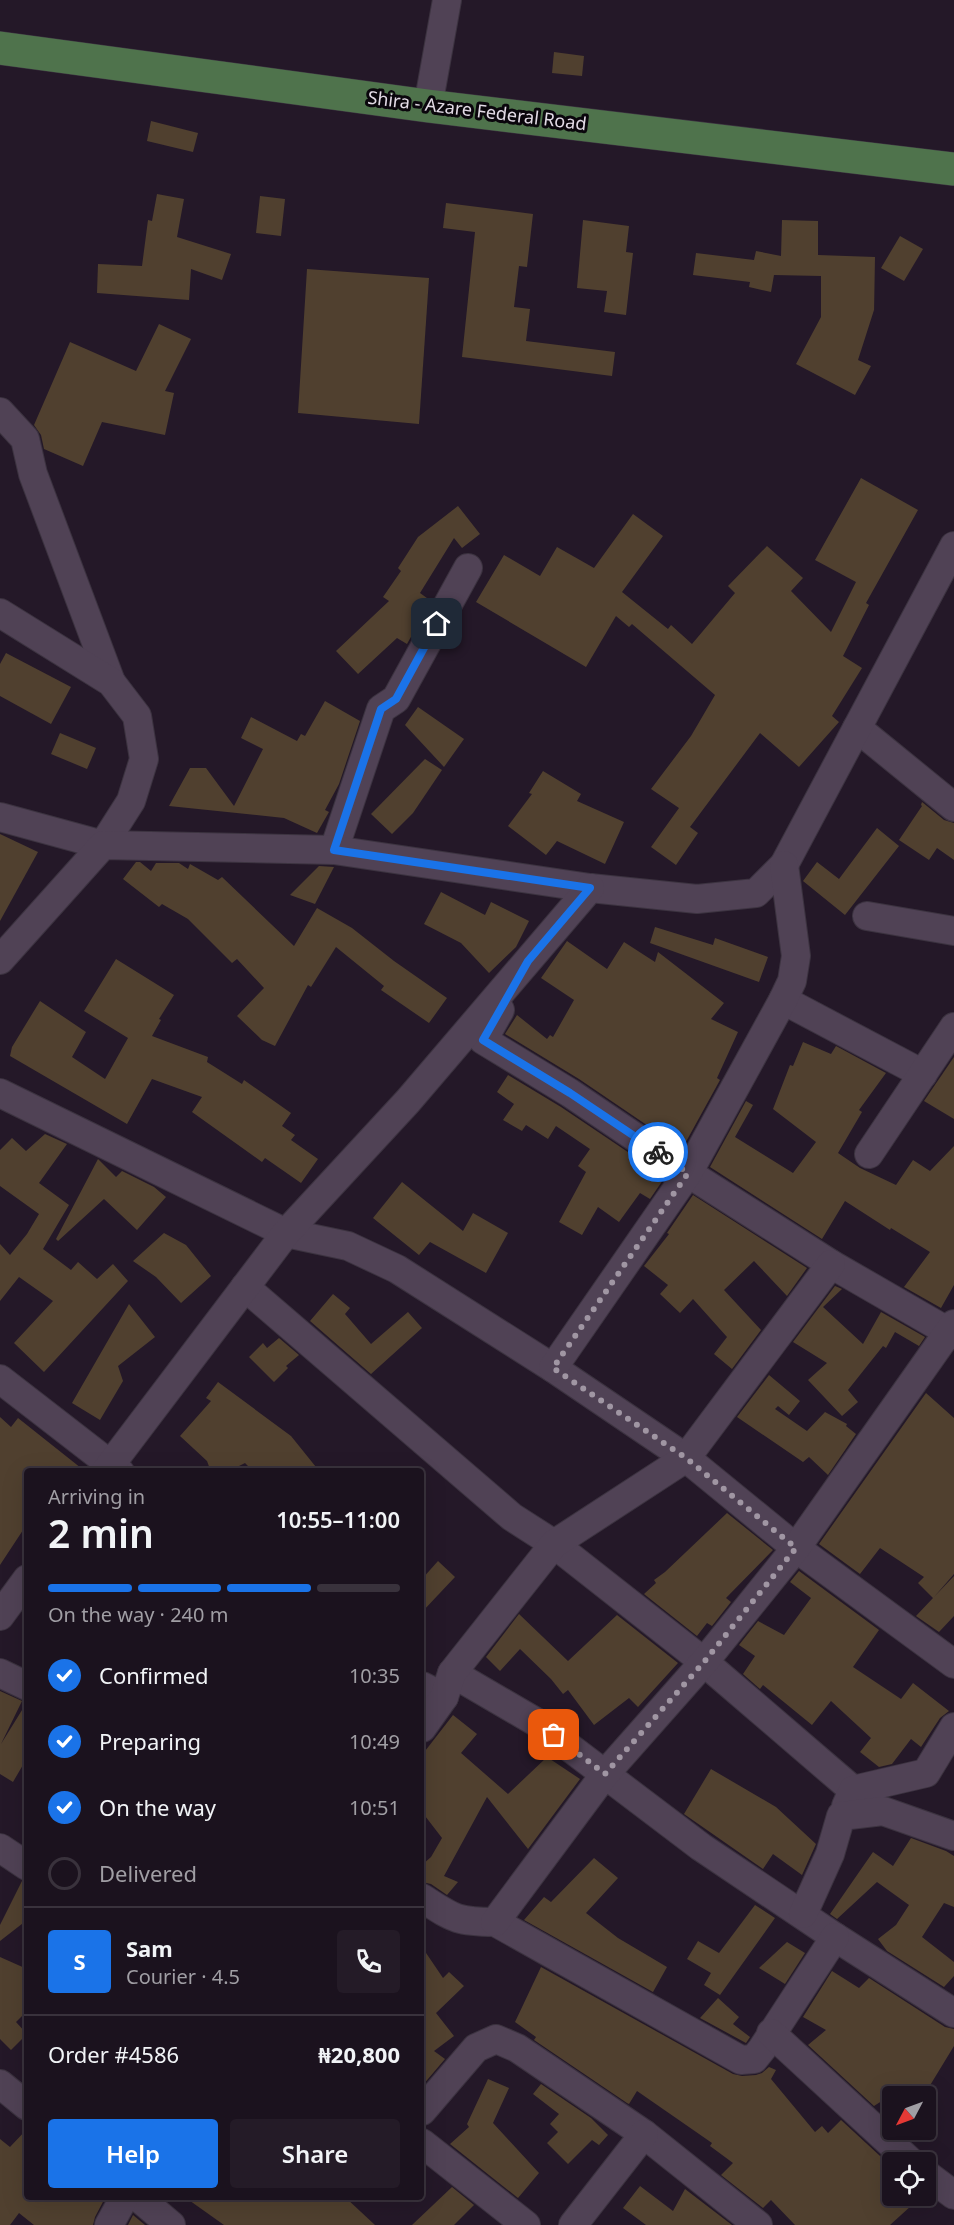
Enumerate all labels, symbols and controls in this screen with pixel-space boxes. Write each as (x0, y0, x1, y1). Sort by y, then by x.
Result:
street label: Shira - Azare Federal Road (366, 85, 588, 135)
pin (411, 598, 462, 649)
icon: home (420, 607, 453, 640)
courier (628, 1122, 688, 1182)
icon: bike (642, 1136, 675, 1169)
text: Arriving in (48, 1483, 145, 1510)
text: 10:55–11:00 (276, 1504, 400, 1534)
text: 2 min (48, 1506, 154, 1559)
text: On the way · 240 m (48, 1601, 228, 1628)
icon: check (48, 1659, 81, 1692)
text: Confirmed (99, 1660, 209, 1690)
text: 10:35 (349, 1662, 400, 1689)
pin (528, 1709, 579, 1760)
icon: bag (537, 1718, 570, 1751)
icon: check (48, 1725, 81, 1758)
text: Preparing (99, 1726, 201, 1756)
text: 10:49 (349, 1728, 400, 1755)
icon: check (48, 1791, 81, 1824)
text: On the way (99, 1792, 216, 1822)
text: 10:51 (349, 1794, 400, 1821)
text: Delivered (99, 1858, 197, 1888)
button: phone (337, 1930, 400, 1993)
text: Sam (126, 1933, 173, 1963)
text: S (73, 1946, 86, 1976)
text: Courier · 4.5 (126, 1963, 240, 1990)
text: Order #4586 (48, 2039, 179, 2069)
text: ₦20,800 (318, 2039, 400, 2069)
north arrow (882, 2086, 936, 2140)
map controls (882, 2086, 936, 2206)
button: Help (48, 2119, 218, 2188)
button: Share (230, 2119, 400, 2188)
button: locate (882, 2152, 936, 2206)

